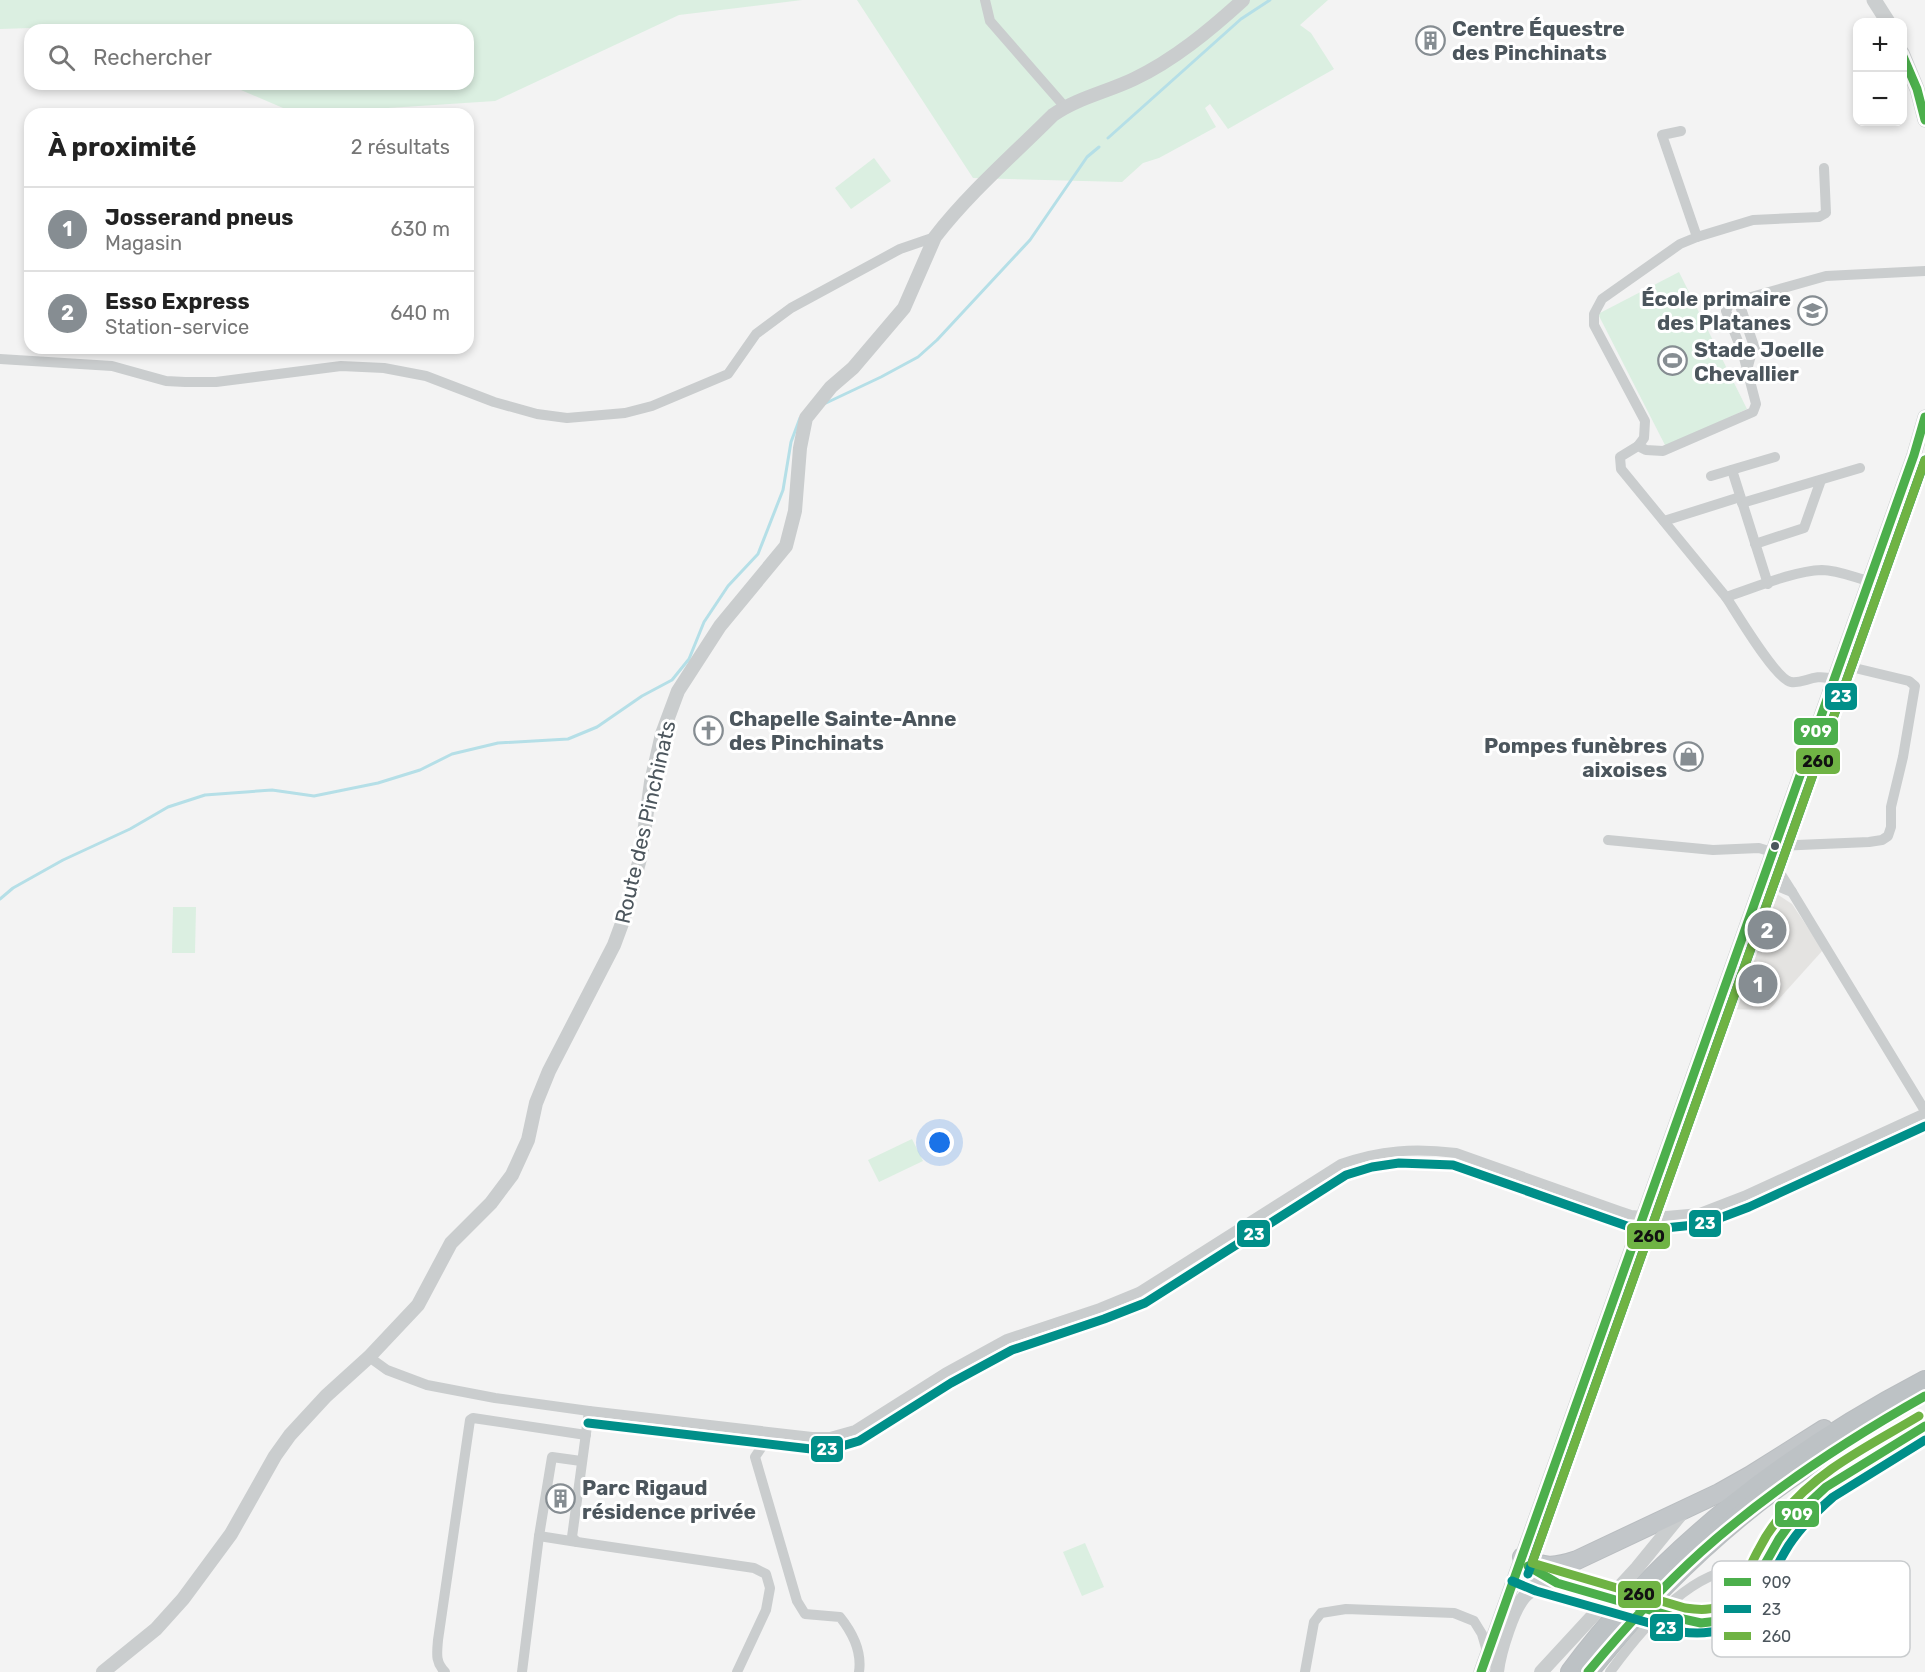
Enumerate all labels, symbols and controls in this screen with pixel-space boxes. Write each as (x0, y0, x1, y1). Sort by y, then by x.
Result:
place label: Centre Équestre des Pinchinats (1452, 16, 1625, 65)
map controls (1853, 18, 1907, 126)
button: + (1853, 18, 1907, 72)
search box (24, 24, 474, 90)
building icon: Centre Équestre des Pinchinats (1415, 24, 1447, 56)
icon: search (45, 41, 78, 74)
text: Rechercher (93, 44, 212, 71)
button: − (1853, 72, 1907, 126)
text: À proximité (48, 132, 197, 163)
text: 2 résultats (351, 135, 450, 159)
text: Josserand pneus (105, 204, 293, 231)
text: 1 (63, 217, 72, 241)
text: 630 m (391, 217, 450, 241)
text: Magasin (105, 231, 182, 255)
place label: École primaire des Platanes (1641, 286, 1791, 335)
text: Esso Express (105, 288, 250, 315)
school or university icon: École primaire des Platanes (1796, 294, 1828, 326)
text: 2 (61, 301, 74, 325)
text: 640 m (390, 301, 450, 325)
text: Station-service (105, 315, 249, 339)
place label: Stade Joelle Chevallier (1694, 337, 1824, 386)
sports icon: Stade Joelle Chevallier (1657, 345, 1689, 377)
line badge: 23 (1824, 682, 1858, 711)
text: 23 (1831, 687, 1851, 706)
place label: Chapelle Sainte-Anne des Pinchinats (729, 706, 957, 755)
church icon: Chapelle Sainte-Anne des Pinchinats (692, 714, 724, 746)
line badge: 909 (1793, 717, 1839, 746)
street label: Route des Pinchinats (609, 718, 681, 926)
text: 909 (1800, 722, 1832, 741)
place label: Pompes funèbres aixoises (1484, 733, 1667, 782)
shop icon: Pompes funèbres aixoises (1672, 741, 1704, 773)
line badge: 260 (1795, 747, 1841, 775)
text: 260 (1802, 752, 1834, 771)
unlabelled marker (1769, 840, 1781, 852)
pin: 2 (1748, 908, 1786, 952)
pin: 1 (1738, 962, 1778, 1006)
your location (925, 1128, 954, 1157)
line badge: 23 (1688, 1209, 1722, 1238)
text: 23 (1695, 1214, 1715, 1233)
line badge: 23 (1236, 1219, 1271, 1248)
line badge: 260 (1626, 1222, 1671, 1250)
text: 23 (1244, 1225, 1264, 1244)
text: 260 (1633, 1227, 1665, 1246)
line badge: 23 (810, 1435, 844, 1463)
text: 23 (817, 1440, 837, 1459)
place label: Parc Rigaud résidence privée (582, 1475, 756, 1524)
building icon: Parc Rigaud résidence privée (545, 1483, 577, 1515)
line badge: 909 (1774, 1500, 1820, 1528)
text: 909 (1781, 1505, 1813, 1524)
legend (1712, 1561, 1910, 1657)
text: 909 (1762, 1573, 1791, 1592)
line badge: 260 (1617, 1580, 1662, 1609)
text: 260 (1623, 1585, 1655, 1604)
text: 23 (1762, 1600, 1781, 1619)
line badge: 23 (1649, 1613, 1684, 1642)
text: 23 (1656, 1619, 1676, 1638)
text: 260 (1762, 1627, 1791, 1646)

